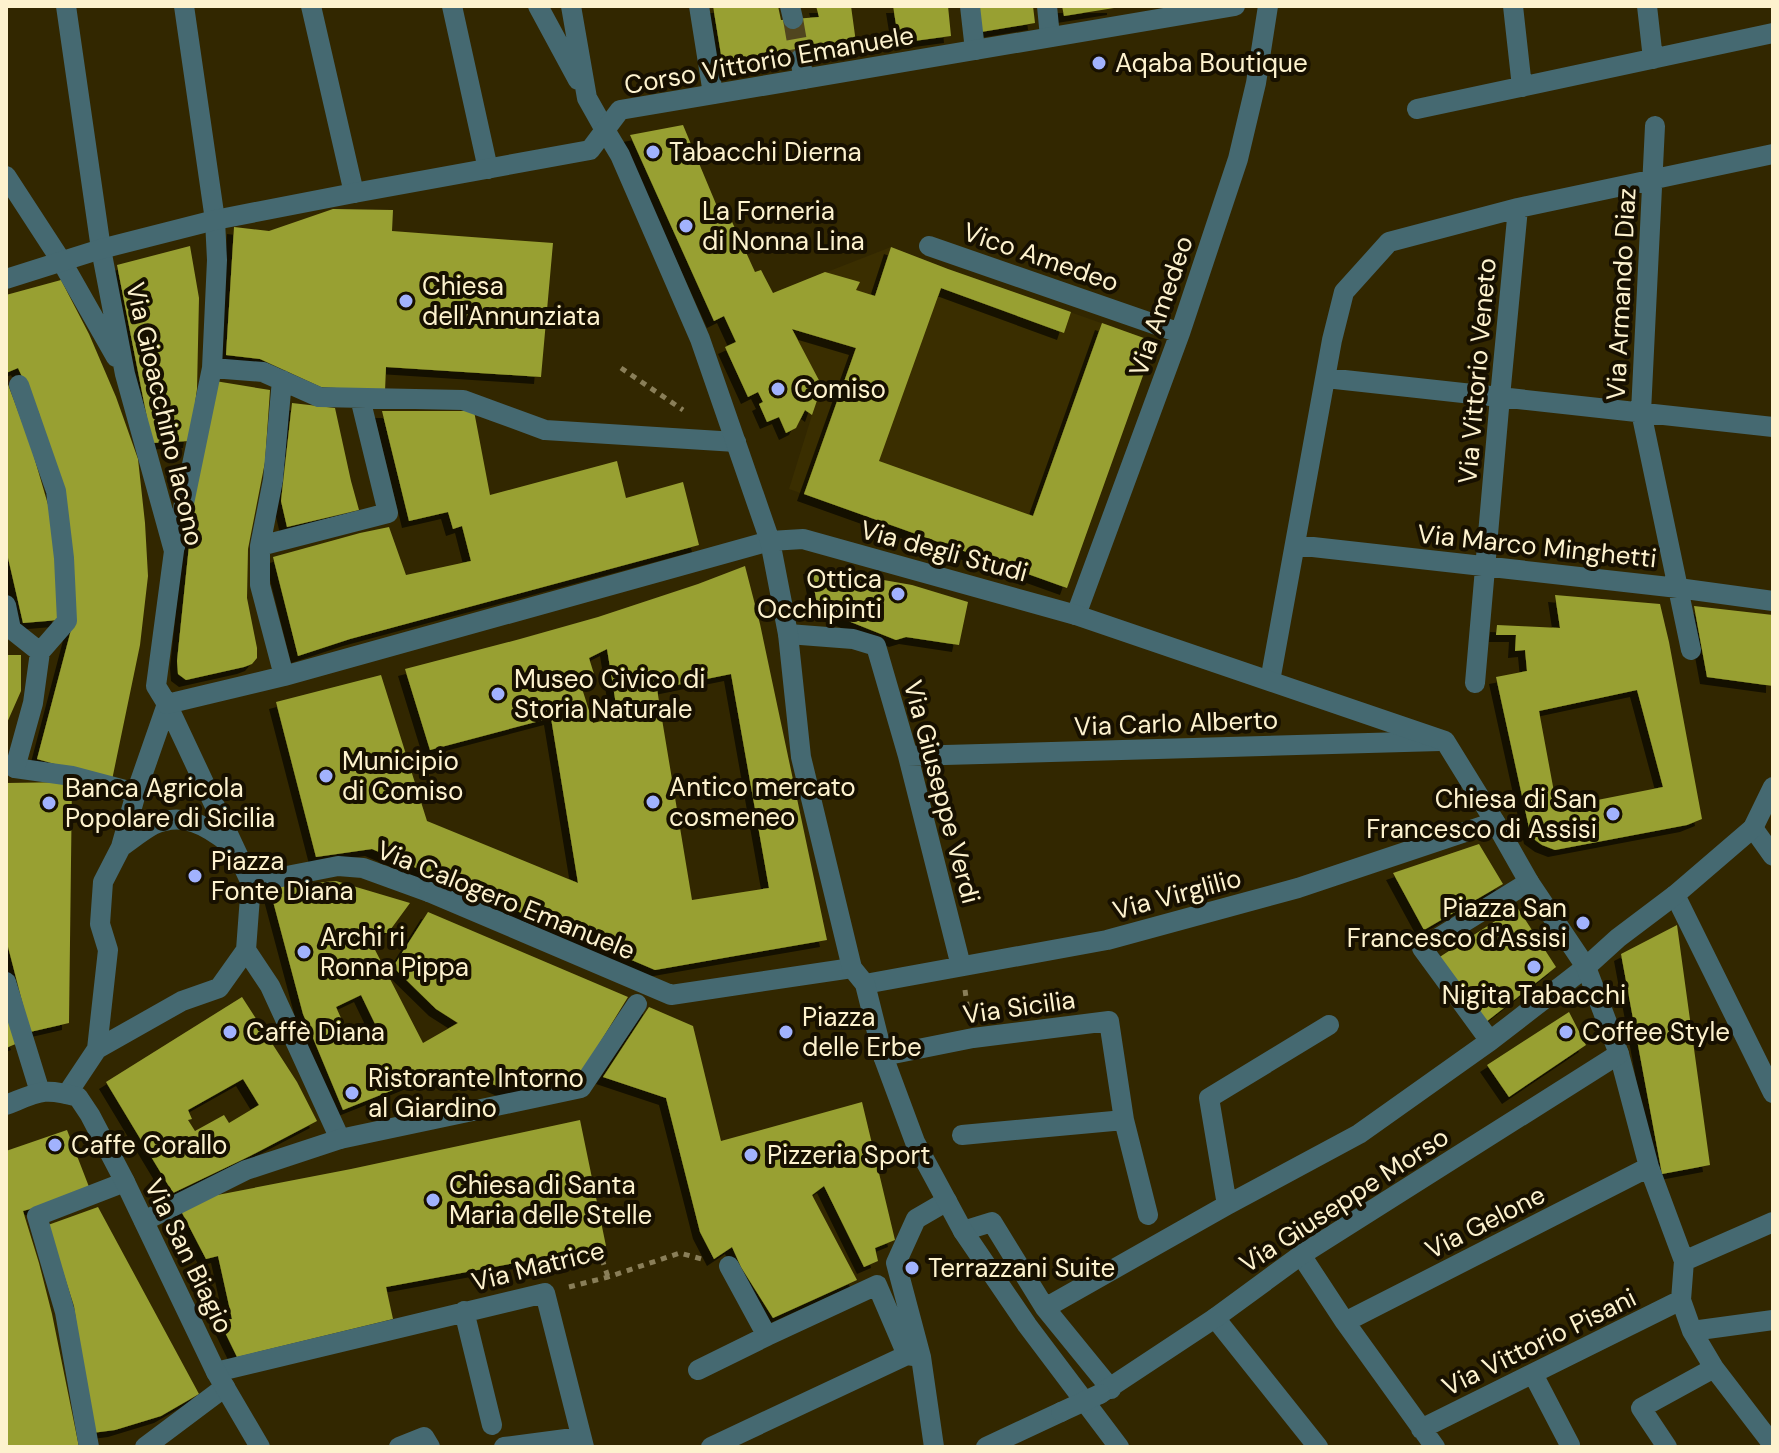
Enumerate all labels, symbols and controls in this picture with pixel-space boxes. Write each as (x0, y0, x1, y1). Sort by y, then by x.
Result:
street label: Corso Vittorio Emanuele (622, 18, 916, 102)
place label: Aqaba Boutique (1115, 46, 1308, 80)
marker: Aqaba Boutique (1090, 54, 1108, 72)
place label: Tabacchi Dierna (669, 135, 862, 169)
marker: Tabacchi Dierna (644, 143, 662, 161)
street label: Via Armando Diaz (1598, 187, 1644, 401)
place label: La Forneria di Nonna Lina (702, 194, 865, 258)
street label: Vico Amedeo (959, 214, 1123, 300)
marker: La Forneria di Nonna Lina (677, 217, 695, 235)
street label: Via Amedeo (1121, 231, 1201, 381)
street label: Via Vittorio Veneto (1450, 256, 1504, 486)
place label: Chiesa dell'Annunziata (422, 269, 600, 333)
street label: Via Gioacchino Iacono (118, 279, 212, 549)
marker: Chiesa dell'Annunziata (397, 292, 415, 310)
place label: Comiso (794, 372, 886, 406)
marker: Comiso (769, 380, 787, 398)
street label: Via degli Studi (857, 512, 1031, 590)
street label: Via Marco Minghetti (1416, 517, 1658, 575)
place label: Ottica Occhipinti (757, 562, 882, 626)
marker: Ottica Occhipinti (889, 585, 907, 603)
place label: Museo Civico di Storia Naturale (514, 662, 706, 726)
street label: Via Giuseppe Verdi (896, 677, 988, 907)
marker: Museo Civico di Storia Naturale (489, 685, 507, 703)
street label: Via Carlo Alberto (1073, 702, 1279, 744)
place label: Municipio di Comiso (342, 744, 463, 808)
marker: Municipio di Comiso (317, 767, 335, 785)
place label: Antico mercato cosmeneo (669, 770, 856, 834)
place label: Banca Agricola Popolare di Sicilia (65, 771, 275, 835)
place label: Chiesa di San Francesco di Assisi (1366, 782, 1597, 846)
marker: Antico mercato cosmeneo (644, 793, 662, 811)
marker: Banca Agricola Popolare di Sicilia (40, 794, 58, 812)
marker: Chiesa di San Francesco di Assisi (1604, 805, 1622, 823)
street label: Via Calogero Emanuele (372, 833, 640, 967)
place label: Piazza Fonte Diana (211, 844, 354, 908)
street label: Via Virglilio (1109, 861, 1245, 927)
marker: Piazza Fonte Diana (186, 867, 204, 885)
place label: Piazza San Francesco d'Assisi (1347, 891, 1567, 955)
marker: Piazza San Francesco d'Assisi (1574, 914, 1592, 932)
place label: Archi ri Ronna Pippa (320, 920, 469, 984)
marker: Archi ri Ronna Pippa (295, 943, 313, 961)
marker: Nigita Tabacchi (1525, 958, 1543, 976)
place label: Nigita Tabacchi (1442, 978, 1626, 1012)
street label: Via Sicilia (961, 982, 1077, 1032)
place label: Piazza delle Erbe (802, 1000, 922, 1064)
place label: Caffè Diana (246, 1015, 385, 1049)
place label: Coffee Style (1582, 1015, 1730, 1049)
marker: Caffè Diana (221, 1023, 239, 1041)
marker: Piazza delle Erbe (777, 1023, 795, 1041)
marker: Coffee Style (1557, 1023, 1575, 1041)
place label: Ristorante Intorno al Giardino (368, 1061, 584, 1125)
marker: Ristorante Intorno al Giardino (343, 1084, 361, 1102)
street label: Via Giuseppe Morso (1233, 1120, 1455, 1280)
place label: Caffe Corallo (71, 1128, 227, 1162)
marker: Caffe Corallo (46, 1136, 64, 1154)
place label: Pizzeria Sport (767, 1138, 930, 1172)
marker: Pizzeria Sport (742, 1146, 760, 1164)
place label: Chiesa di Santa Maria delle Stelle (449, 1168, 652, 1232)
street label: Via San Biagio (137, 1173, 241, 1339)
street label: Via Gelone (1419, 1177, 1551, 1267)
marker: Chiesa di Santa Maria delle Stelle (424, 1191, 442, 1209)
street label: Via Matrice (468, 1233, 608, 1299)
place label: Terrazzani Suite (928, 1251, 1115, 1285)
marker: Terrazzani Suite (903, 1259, 921, 1277)
street label: Via Vittorio Pisani (1436, 1280, 1642, 1404)

